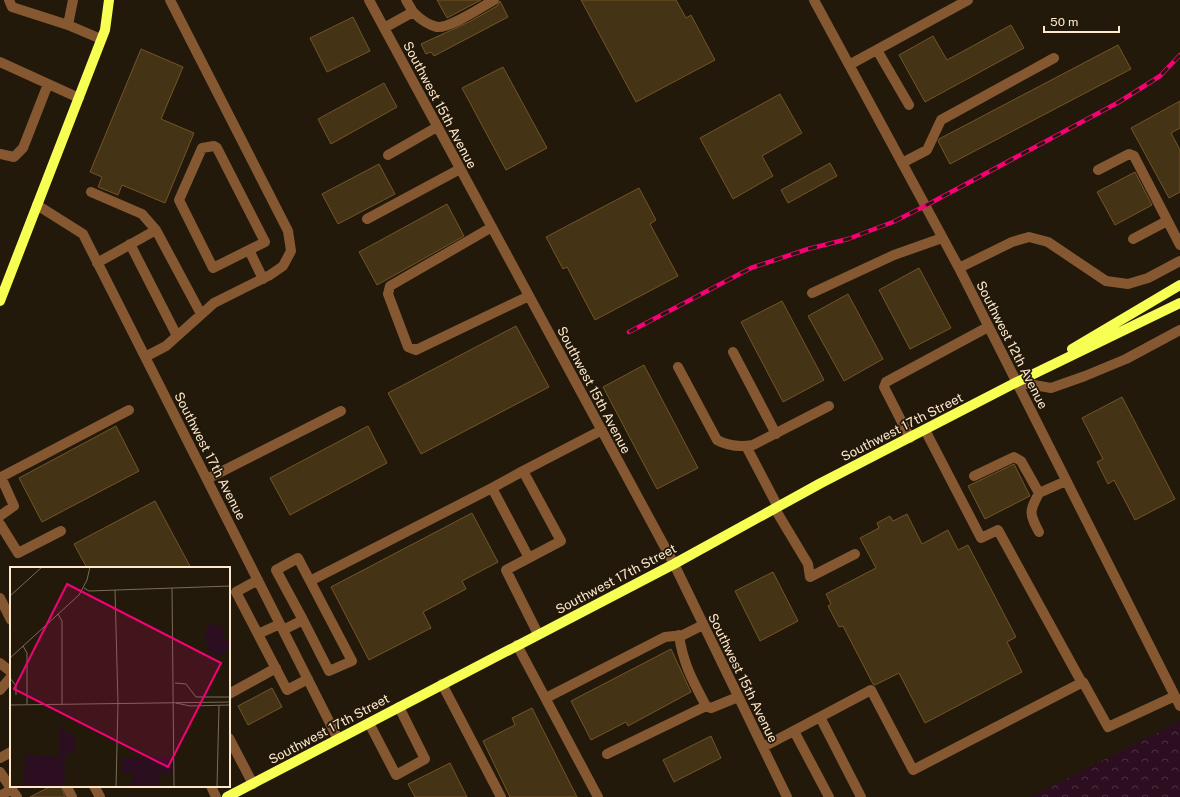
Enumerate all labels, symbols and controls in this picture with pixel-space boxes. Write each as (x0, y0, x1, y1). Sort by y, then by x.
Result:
scale bar (1044, 8, 1119, 34)
text: 50 m (1050, 15, 1078, 29)
street label: Southwest 15th Avenue (400, 39, 480, 171)
street label: Southwest 12th Avenue (973, 279, 1051, 411)
street label: Southwest 15th Avenue (554, 324, 634, 456)
street label: Southwest 17th Avenue (171, 390, 249, 522)
street label: Southwest 17th Street (839, 390, 965, 464)
street label: Southwest 17th Street (553, 541, 679, 617)
inset map (10, 567, 230, 787)
street label: Southwest 15th Avenue (705, 611, 781, 745)
street label: Southwest 17th Street (266, 691, 392, 767)

